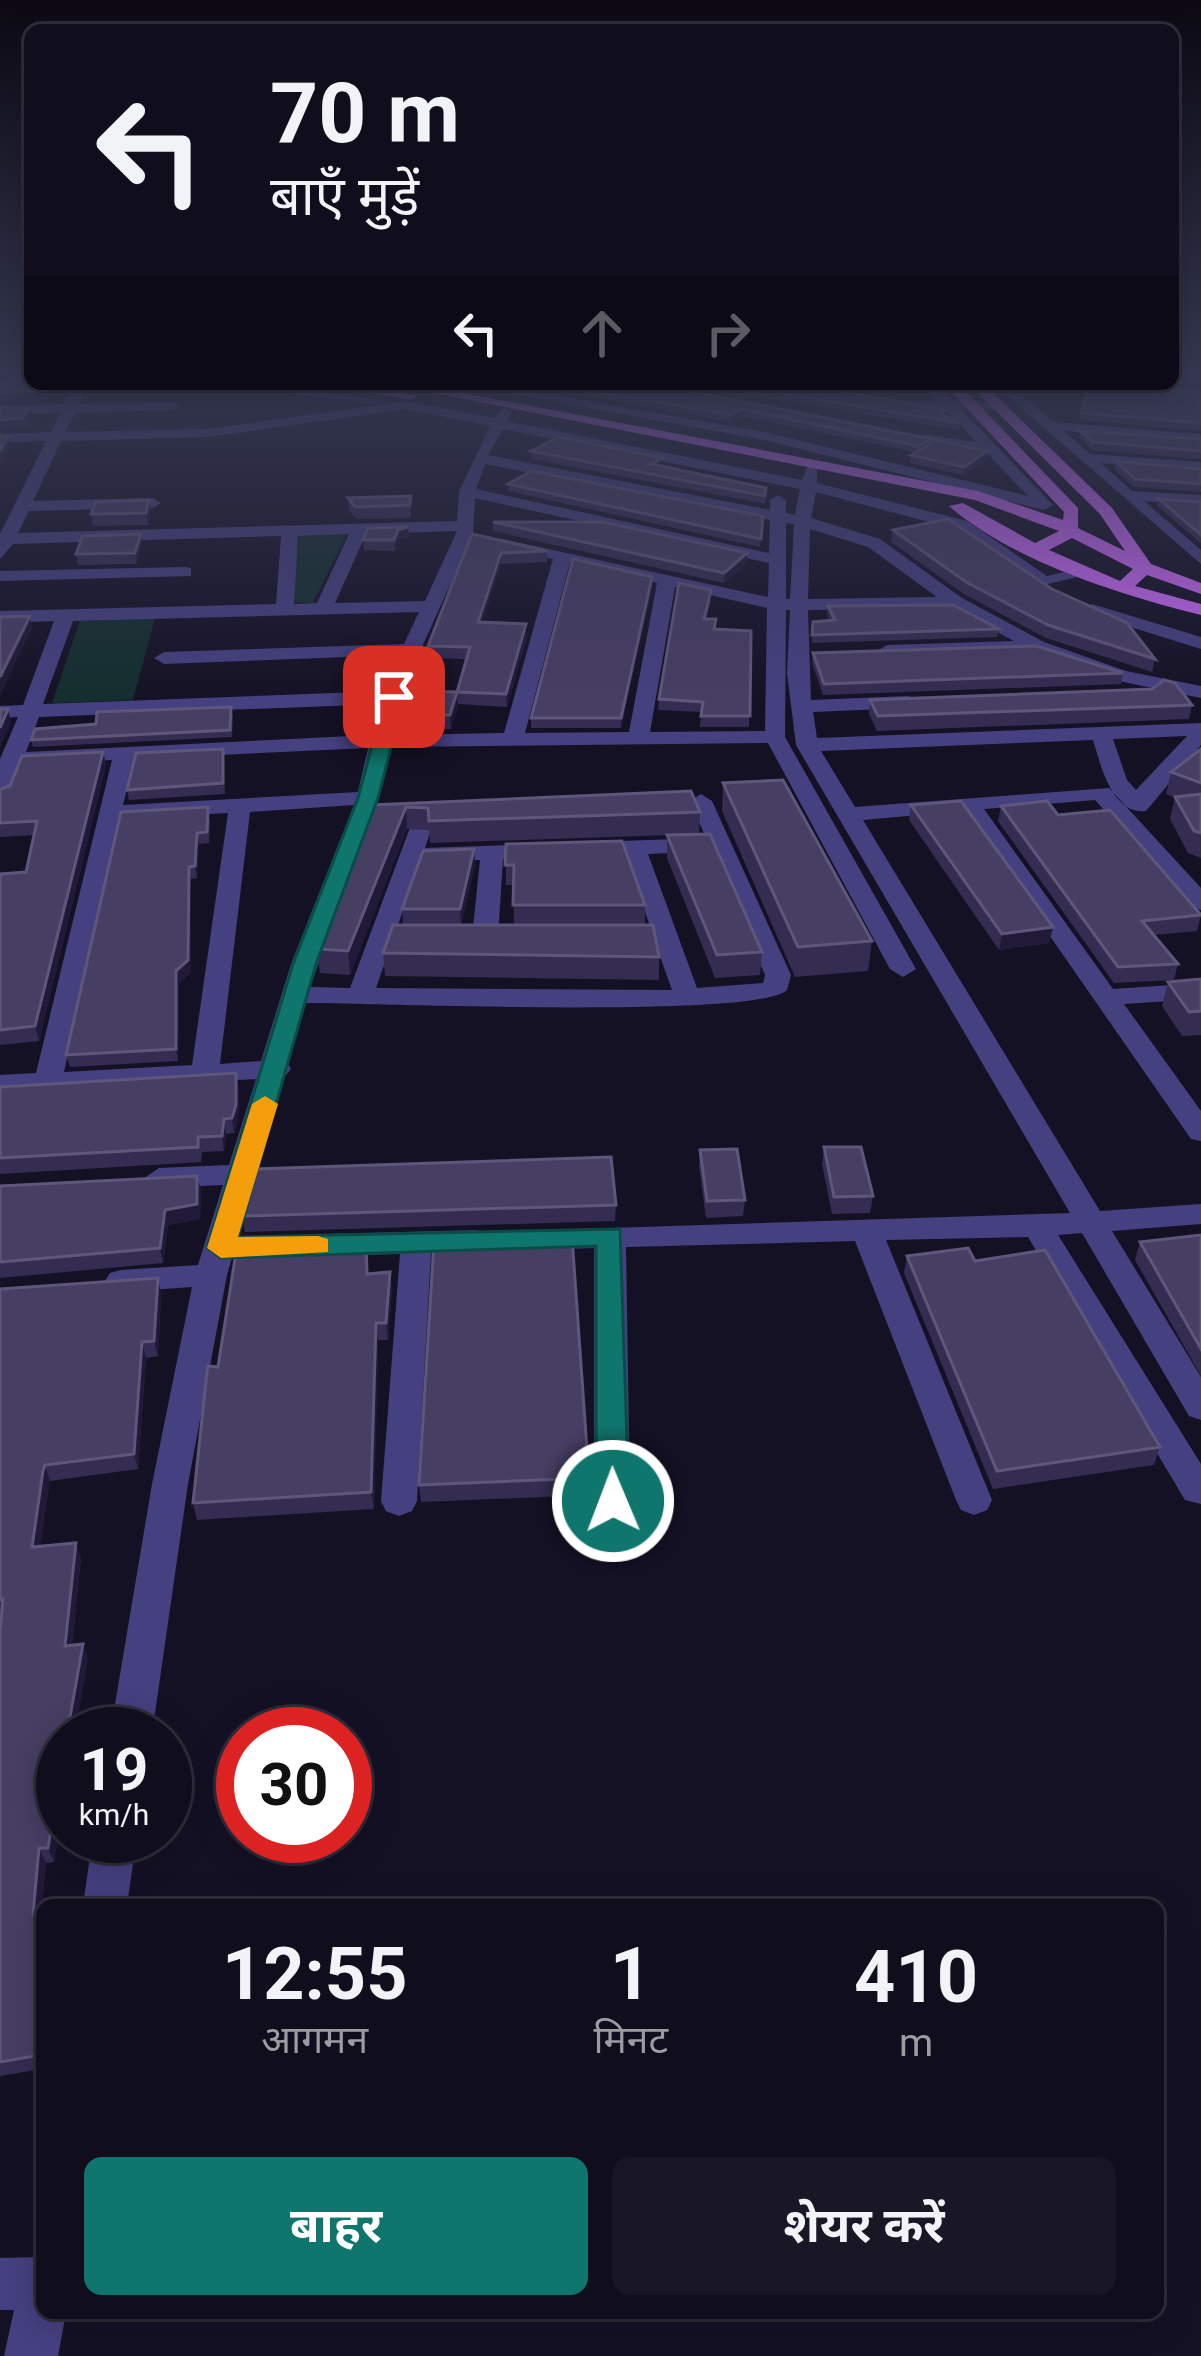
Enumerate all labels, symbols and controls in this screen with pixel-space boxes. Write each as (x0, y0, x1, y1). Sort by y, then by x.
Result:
text: 70 m (270, 64, 460, 163)
icon: left (72, 72, 228, 228)
text: बाएँ मुड़ें (270, 165, 419, 228)
icon: left (443, 300, 509, 366)
icon: ahead (569, 300, 635, 366)
icon: right (695, 300, 761, 366)
pin (343, 646, 445, 748)
icon: arrive (361, 664, 427, 730)
position arrow (550, 1438, 676, 1564)
speed limit sign: 30 (216, 1707, 372, 1863)
text: 19 (80, 1734, 148, 1805)
text: km/h (79, 1797, 149, 1832)
text: 12:55 (222, 1932, 407, 2017)
text: 1 (610, 1932, 651, 2017)
text: 410 (854, 1935, 978, 2020)
text: आगमन (261, 2017, 368, 2063)
text: मिनट (593, 2017, 668, 2063)
text: m (899, 2020, 933, 2066)
button: बाहर (84, 2157, 588, 2295)
button: शेयर करें (612, 2157, 1116, 2295)

